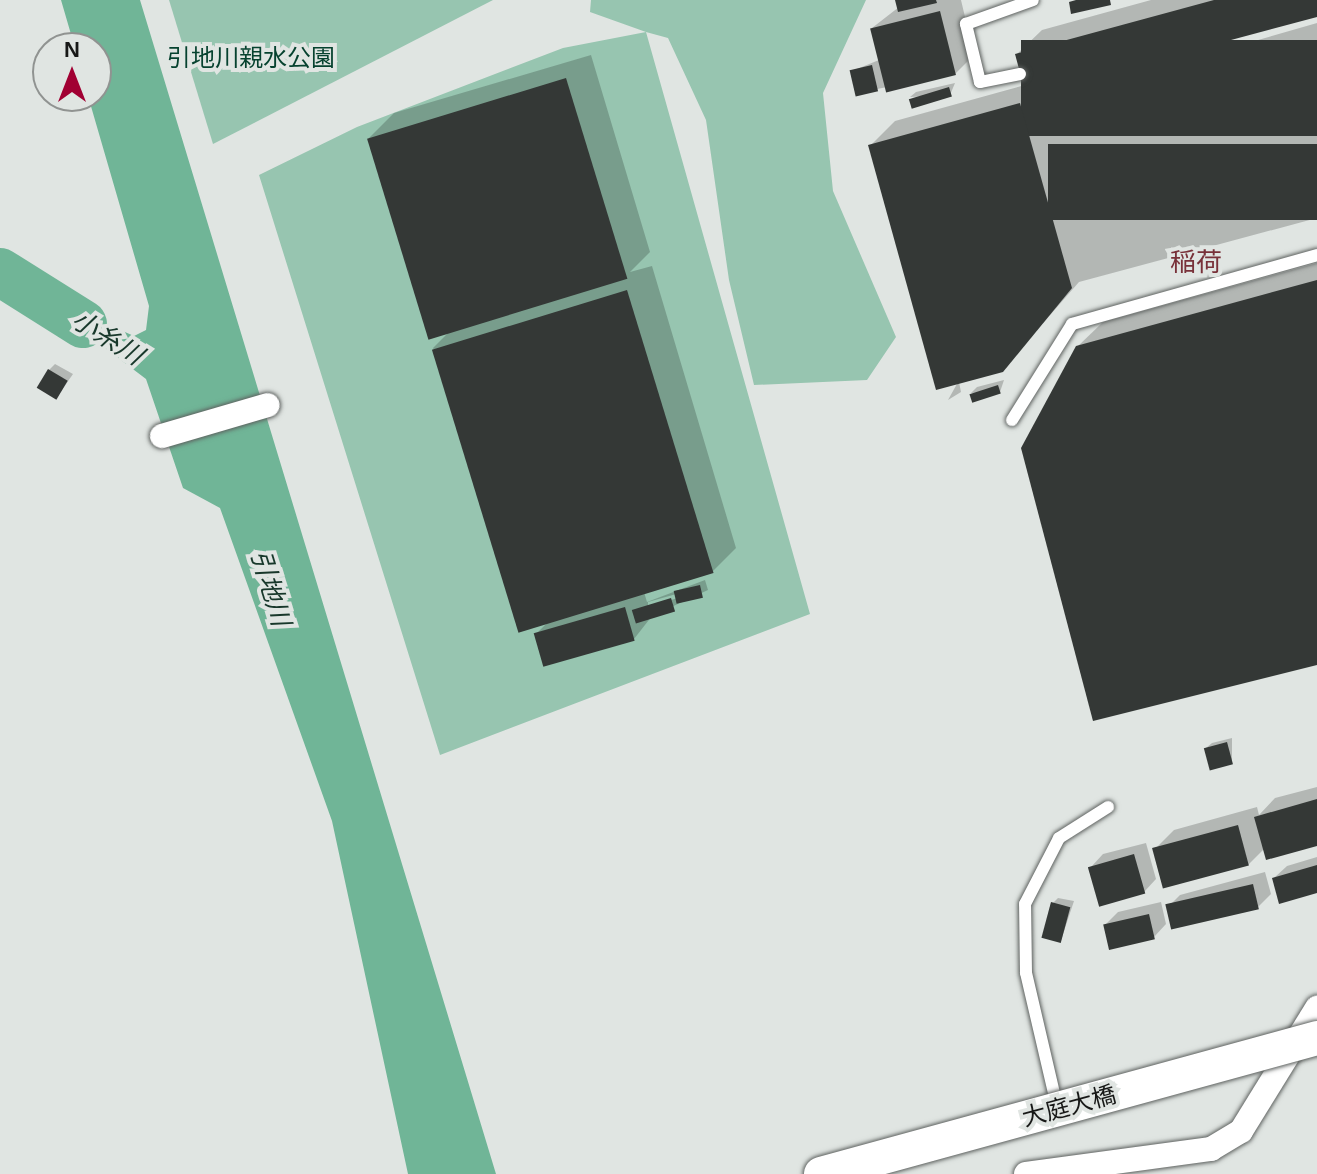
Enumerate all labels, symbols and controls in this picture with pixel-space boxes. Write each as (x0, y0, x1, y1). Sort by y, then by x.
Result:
north arrow (32, 32, 112, 112)
text: N (64, 37, 80, 62)
park label: 引地川親水公園 (167, 44, 335, 72)
district label: 稲荷 (1170, 247, 1222, 279)
water label: 小糸川 (66, 304, 148, 372)
water label: 引地川 (244, 546, 296, 630)
street label: 大庭大橋 (1019, 1080, 1119, 1132)

